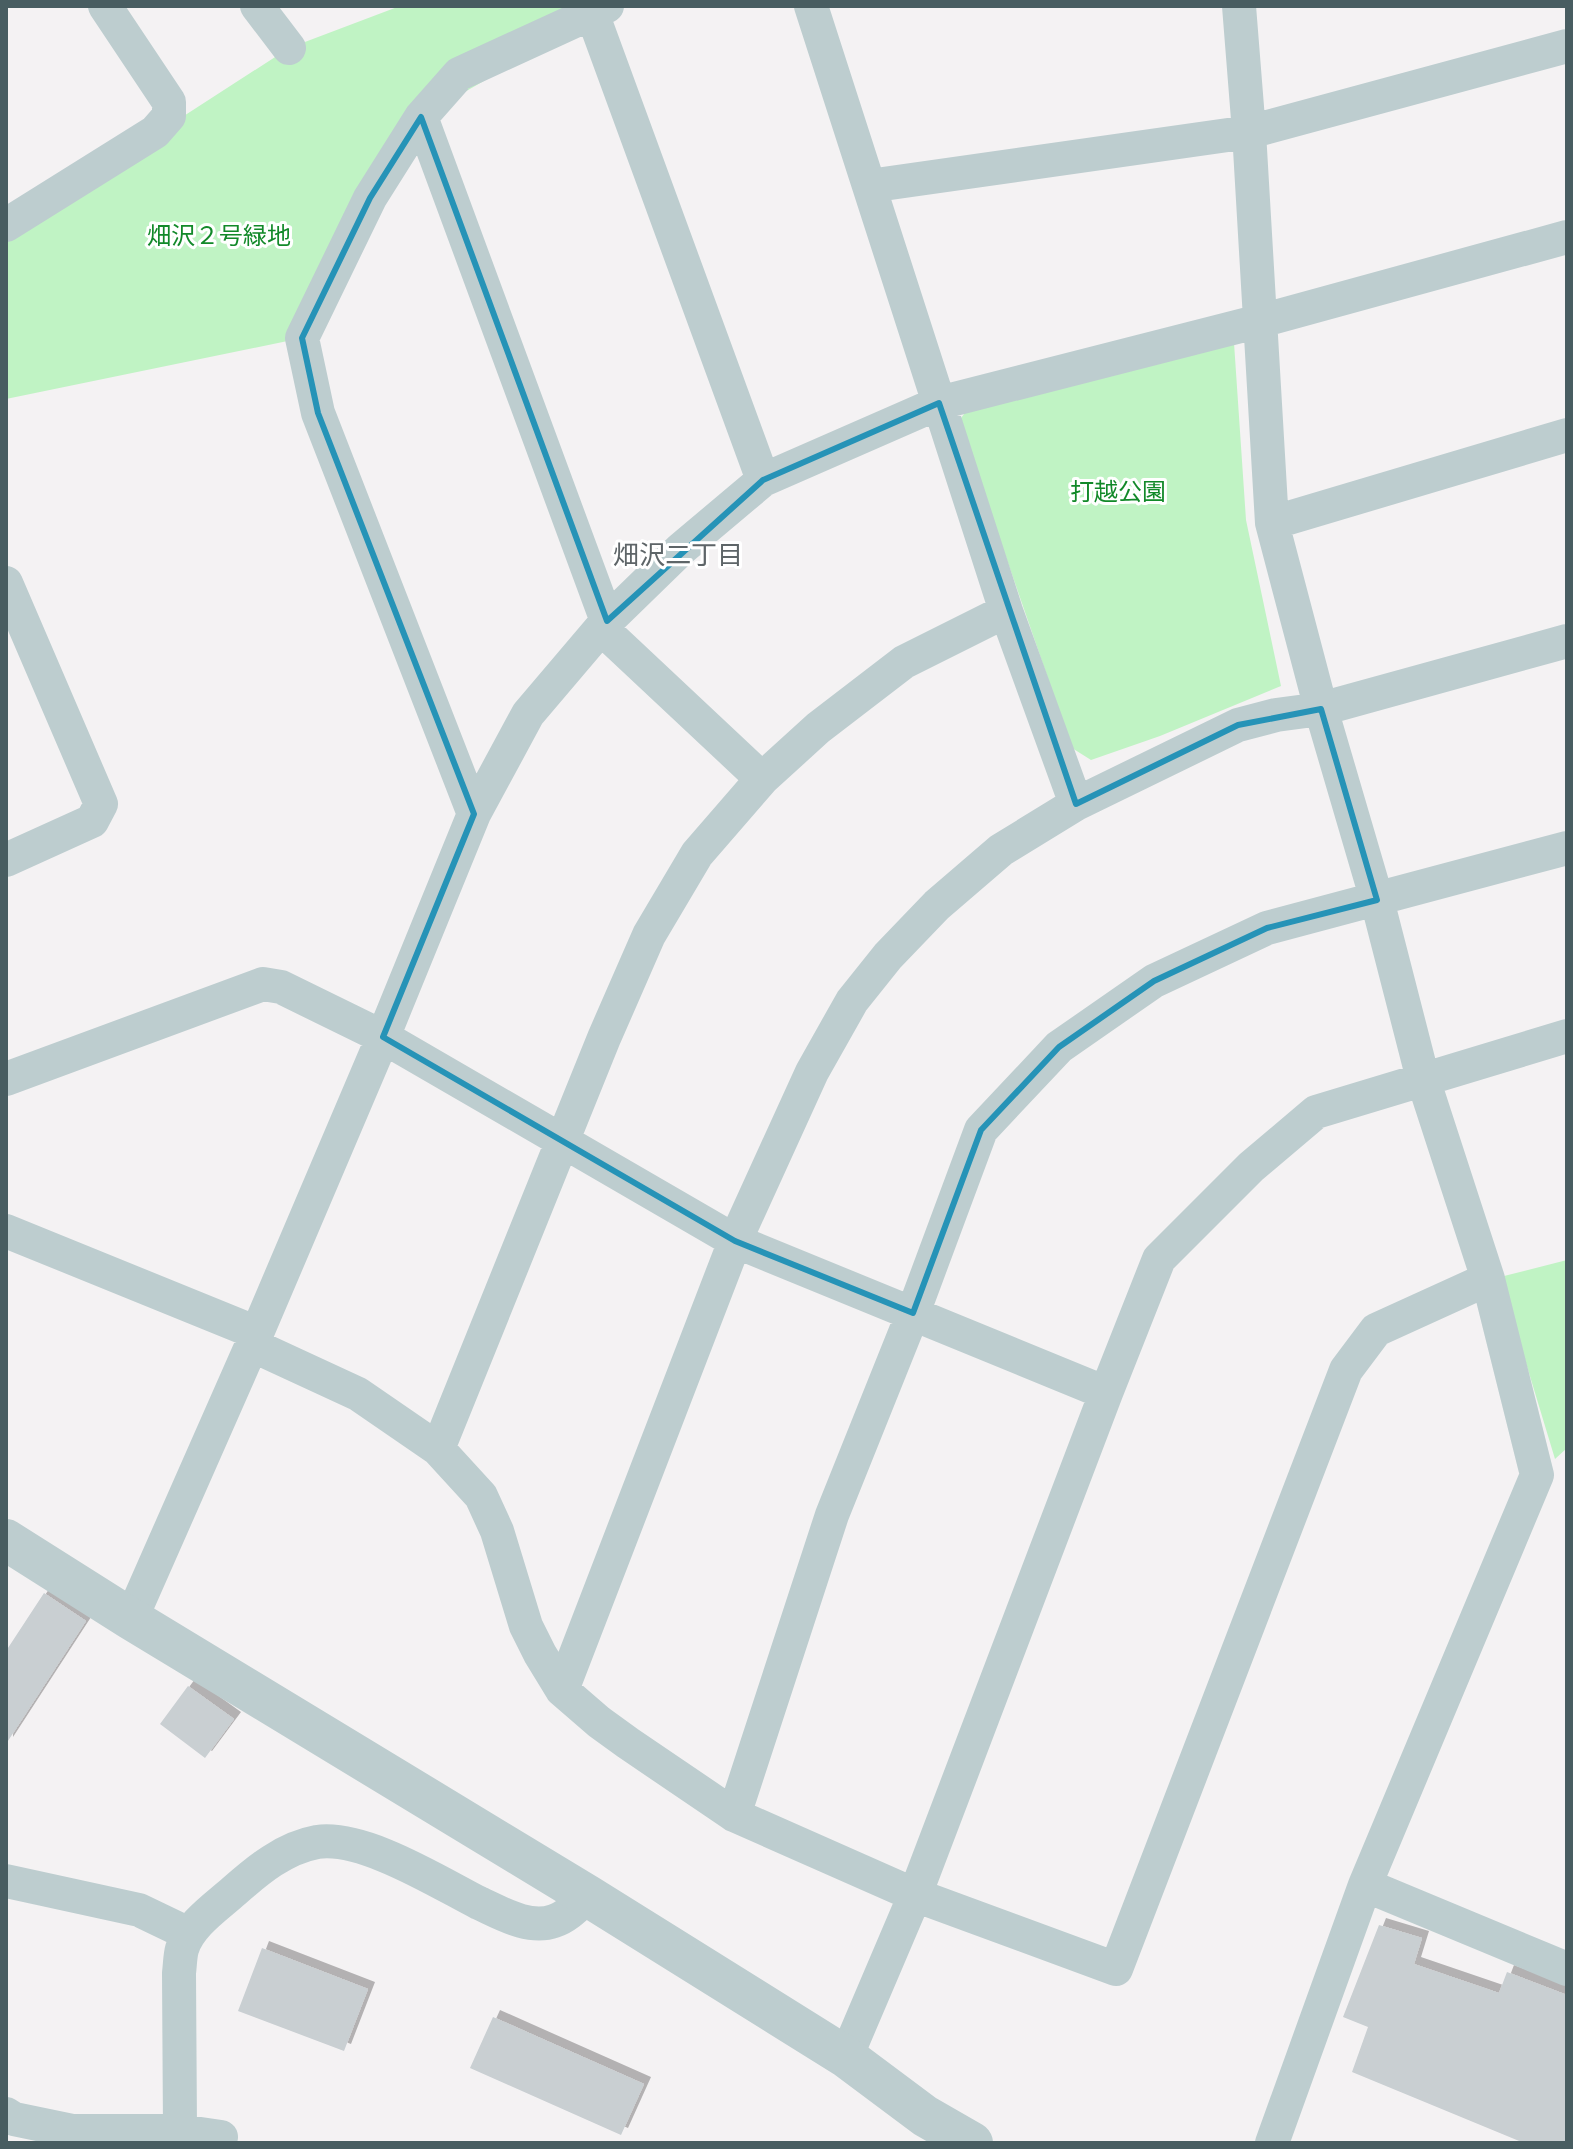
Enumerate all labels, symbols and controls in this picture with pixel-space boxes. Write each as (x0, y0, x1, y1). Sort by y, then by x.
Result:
park label: 畑沢２号緑地 (147, 220, 291, 251)
park label: 打越公園 (1070, 476, 1166, 507)
district label: 畑沢二丁目 (613, 538, 743, 571)

